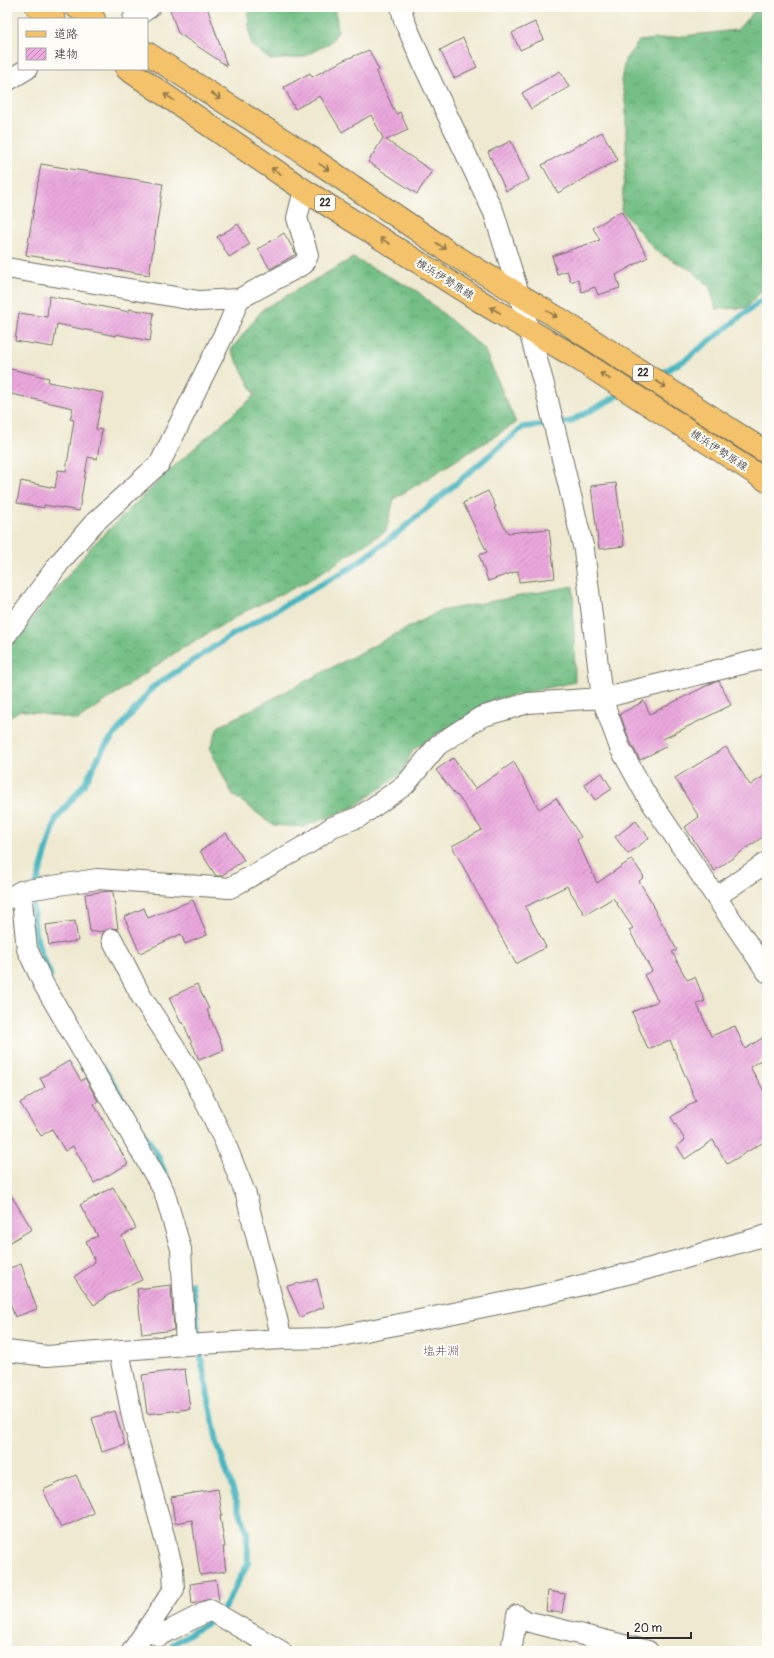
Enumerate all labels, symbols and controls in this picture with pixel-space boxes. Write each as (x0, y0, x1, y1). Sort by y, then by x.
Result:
legend (18, 18, 148, 70)
text: 道路 (54, 27, 78, 42)
text: 建物 (54, 47, 78, 62)
one-way arrow (210, 92, 221, 100)
one-way arrow (163, 93, 174, 101)
one-way arrow (319, 163, 330, 171)
one-way arrow (271, 167, 282, 175)
road number: 22 (315, 195, 335, 211)
one-way arrow (380, 237, 391, 245)
one-way arrow (435, 242, 446, 250)
street label: 横浜伊勢原線 (414, 256, 476, 302)
one-way arrow (489, 306, 501, 314)
one-way arrow (546, 310, 557, 318)
road number: 22 (633, 365, 653, 381)
one-way arrow (600, 372, 611, 380)
one-way arrow (655, 381, 667, 389)
street label: 横浜伊勢原線 (688, 427, 750, 473)
district label: 塩井淵 (423, 1344, 459, 1359)
scale bar (628, 1614, 691, 1640)
text: 20 m (634, 1621, 663, 1636)

